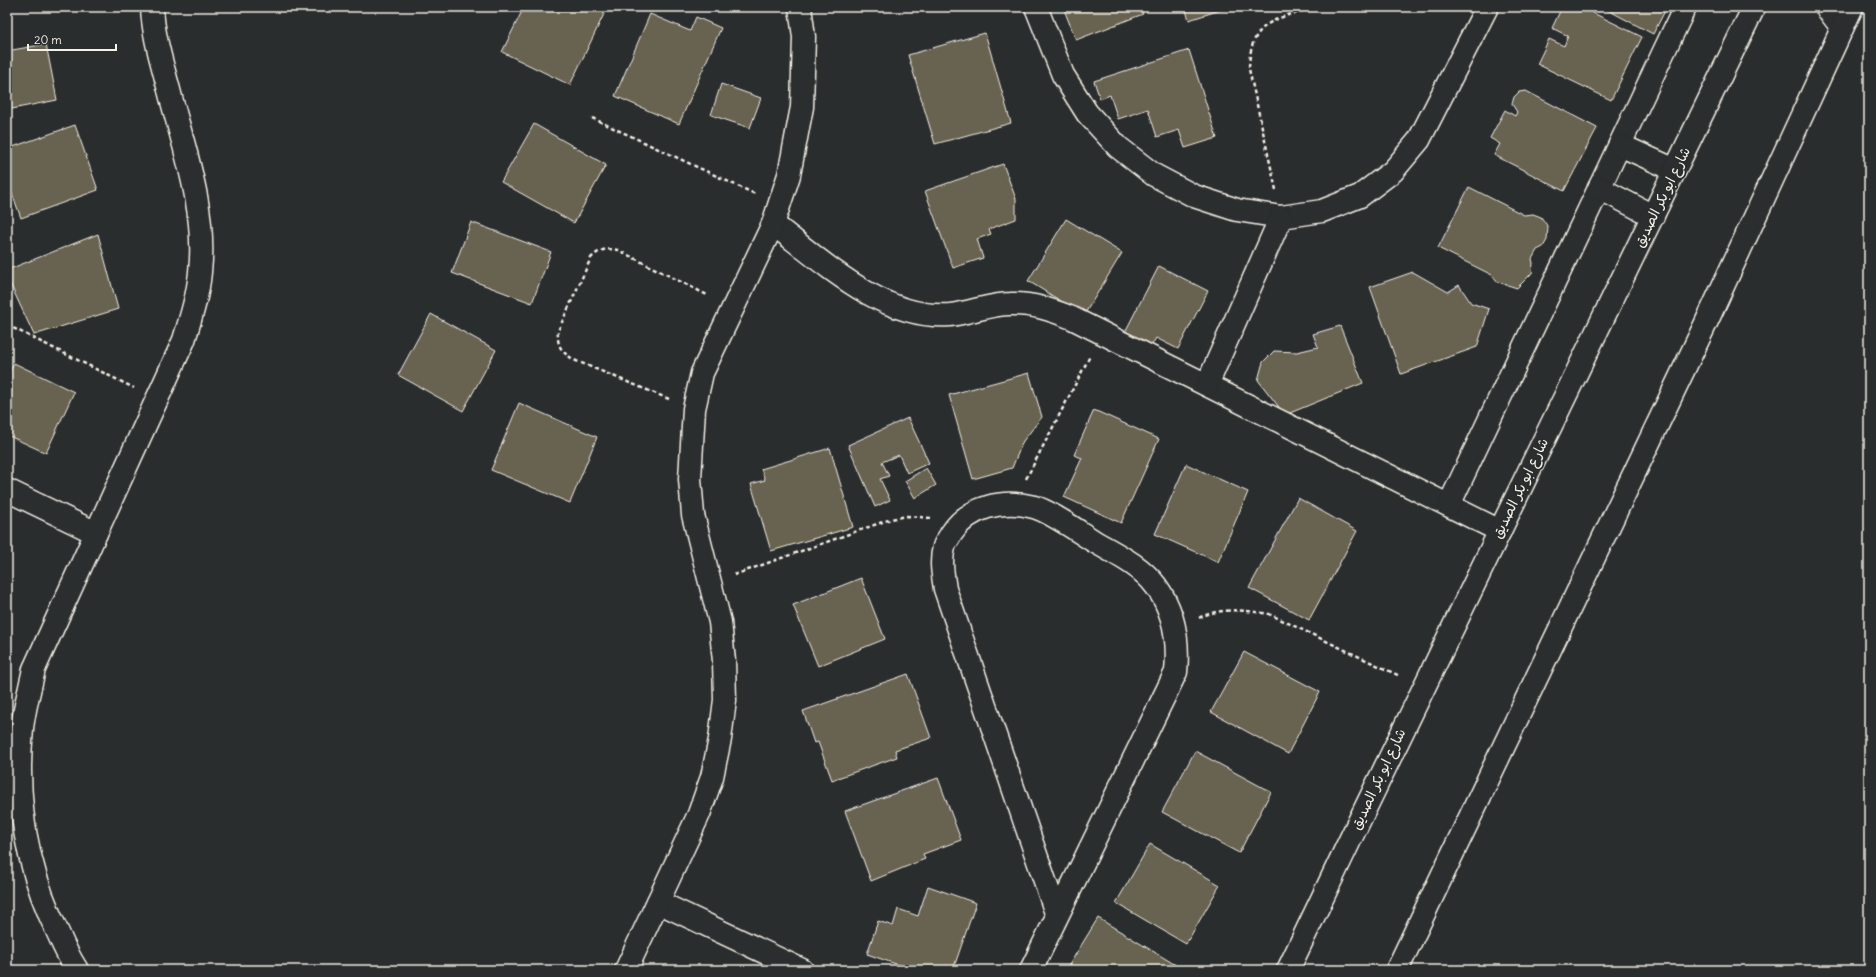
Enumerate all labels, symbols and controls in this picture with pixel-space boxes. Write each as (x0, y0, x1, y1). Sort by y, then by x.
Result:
scale bar (28, 26, 116, 52)
text: 20 m (34, 32, 62, 47)
street label: شارع ابو بكر الصديق (1630, 144, 1695, 251)
street label: شارع ابو بكر الصديق (1488, 435, 1553, 542)
street label: شارع ابو بكر الصديق (1347, 725, 1410, 833)

